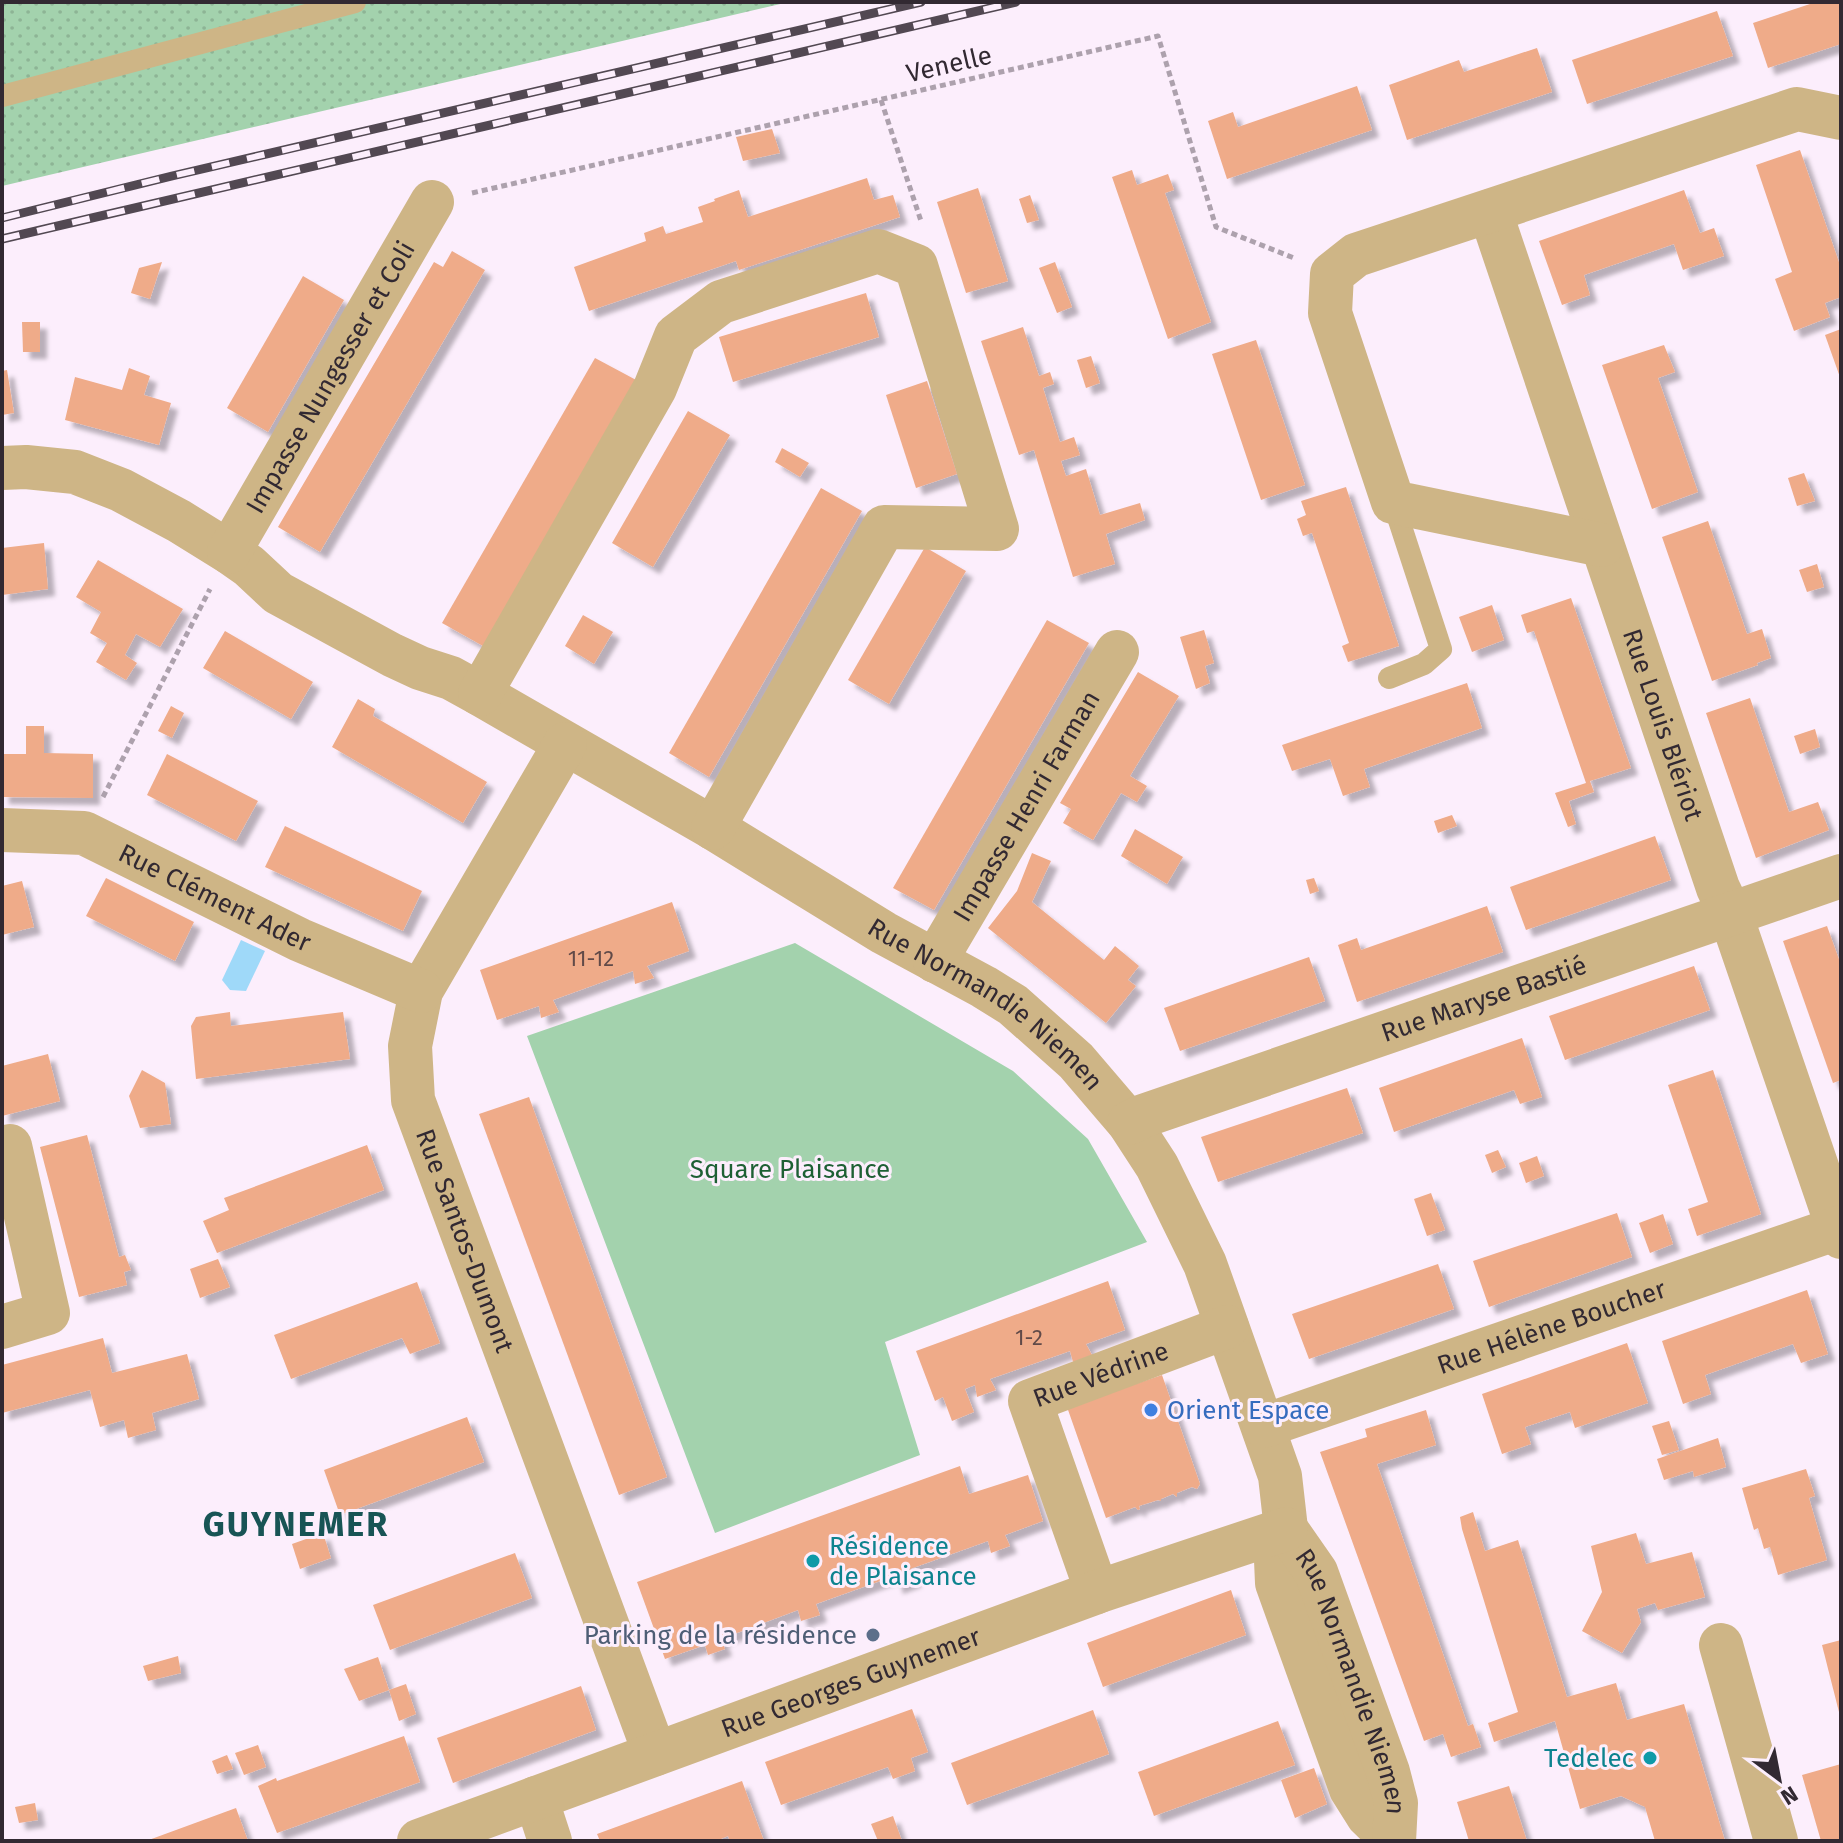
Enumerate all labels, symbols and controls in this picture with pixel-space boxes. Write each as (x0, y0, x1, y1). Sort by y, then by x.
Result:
street label: Venelle (903, 40, 995, 89)
street label: Impasse Nungesser et Coli (240, 236, 422, 519)
street label: Rue Louis Blériot (1616, 625, 1709, 825)
street label: Impasse Henri Farman (947, 685, 1107, 927)
street label: Rue Clément Ader (113, 838, 315, 959)
street label: Rue Normandie Niemen (862, 912, 1109, 1097)
house number: 11-12 (568, 945, 614, 972)
street label: Rue Maryse Bastié (1377, 950, 1591, 1049)
street label: Rue Santos-Dumont (409, 1125, 520, 1357)
park label: Square Plaisance (690, 1154, 890, 1185)
street label: Rue Hélène Boucher (1433, 1274, 1670, 1381)
house number: 1-2 (1015, 1324, 1043, 1351)
street label: Rue Védrine (1029, 1335, 1173, 1414)
place label: Orient Espace (1167, 1395, 1329, 1426)
marker: Orient Espace (1142, 1401, 1160, 1419)
district label: GUYNEMER (203, 1504, 389, 1545)
place label: Résidence de Plaisance (829, 1531, 977, 1592)
street label: Rue Normandie Niemen (1288, 1543, 1411, 1816)
marker: Résidence de Plaisance (804, 1552, 822, 1570)
place label: Parking de la résidence (584, 1620, 857, 1651)
street label: Rue Georges Guynemer (717, 1621, 985, 1745)
marker: Parking de la résidence (864, 1626, 882, 1644)
north arrow (1739, 1739, 1819, 1819)
place label: Tedelec (1544, 1743, 1634, 1774)
marker: Tedelec (1641, 1749, 1659, 1767)
text: N (1776, 1780, 1803, 1811)

